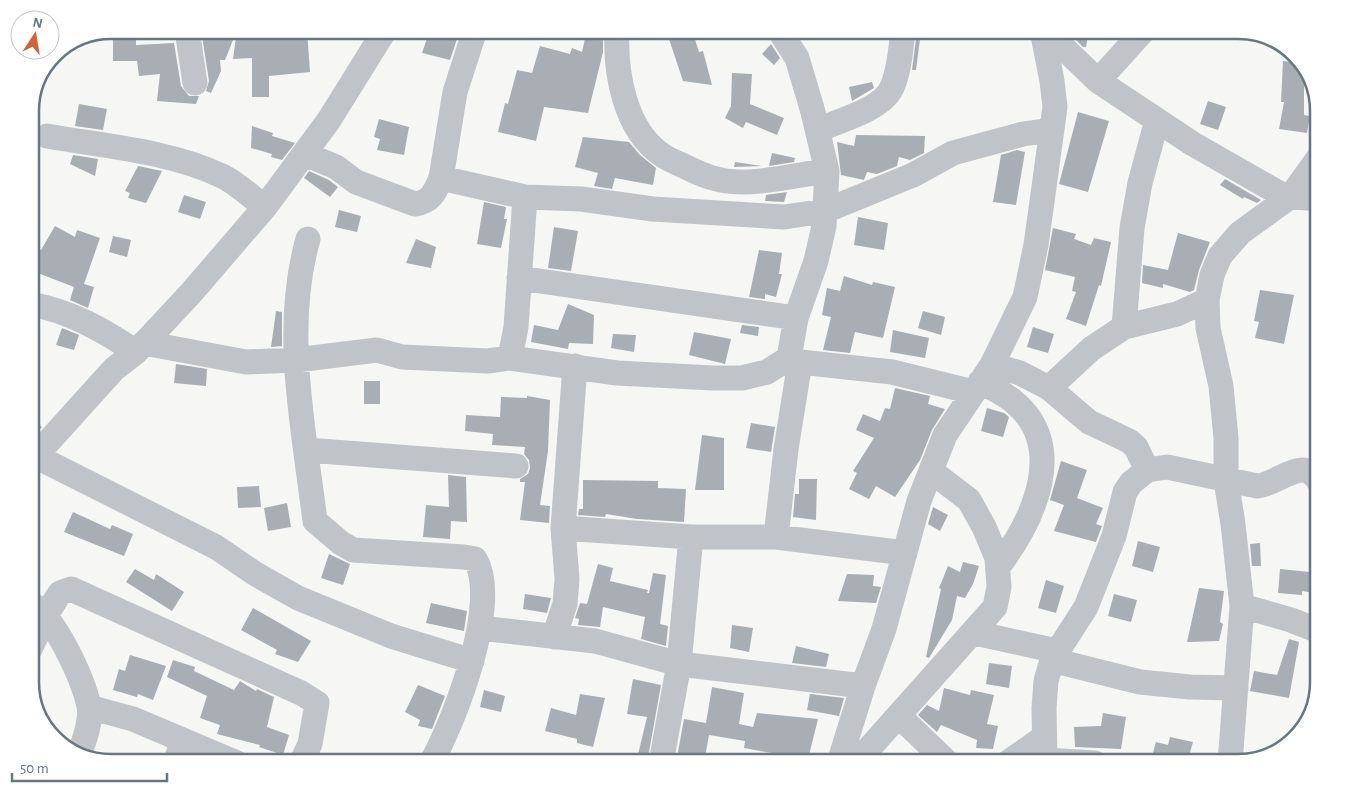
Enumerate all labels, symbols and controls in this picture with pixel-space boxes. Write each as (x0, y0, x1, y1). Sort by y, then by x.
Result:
north arrow (10, 10, 60, 60)
text: N (31, 15, 44, 31)
scale bar (12, 750, 168, 782)
text: 50 m (20, 761, 49, 776)

